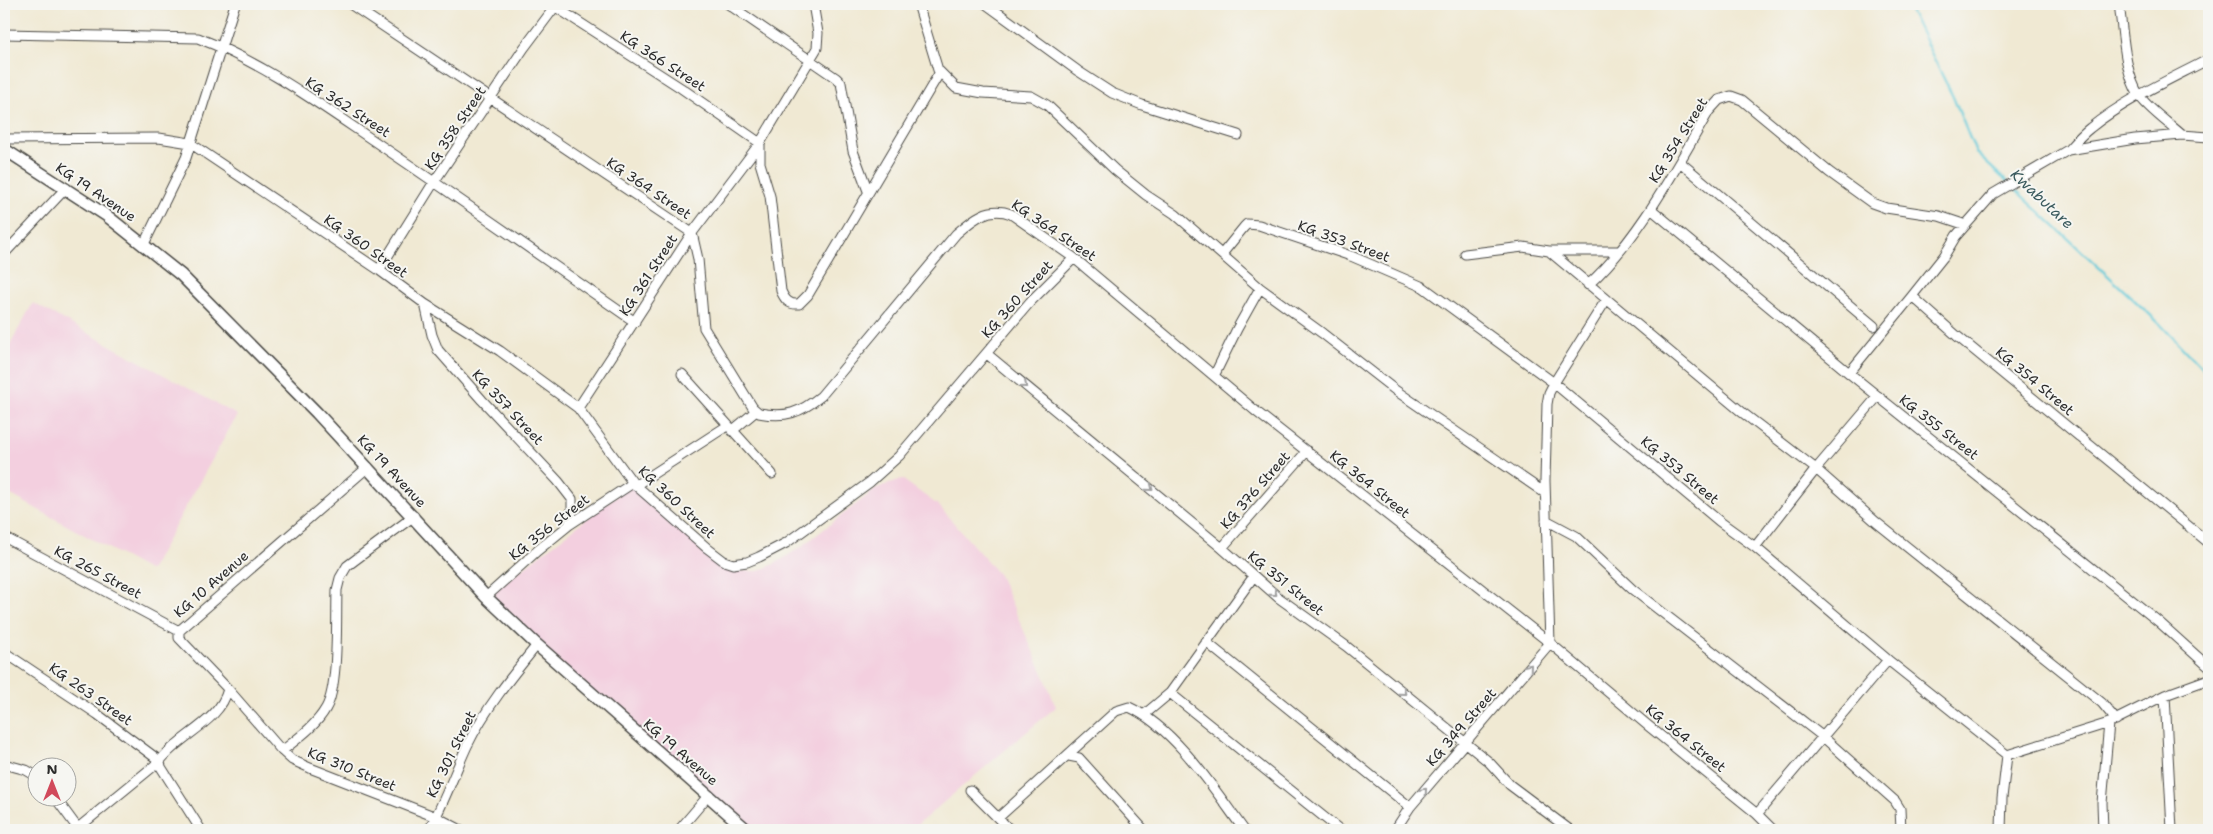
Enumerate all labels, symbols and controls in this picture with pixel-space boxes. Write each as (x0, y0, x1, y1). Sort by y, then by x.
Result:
street label: KG 366 Street (617, 27, 709, 95)
street label: KG 362 Street (302, 73, 394, 141)
street label: KG 358 Street (420, 83, 490, 173)
street label: KG 354 Street (1645, 94, 1711, 186)
street label: KG 364 Street (603, 153, 695, 223)
street label: KG 19 Avenue (52, 159, 140, 226)
water label: Kwabutare (2006, 165, 2078, 233)
street label: KG 364 Street (1008, 195, 1100, 265)
street label: KG 360 Street (320, 210, 412, 282)
street label: KG 353 Street (1295, 216, 1393, 266)
street label: KG 361 Street (615, 231, 681, 319)
street label: KG 360 Street (977, 256, 1057, 342)
street label: KG 354 Street (1992, 343, 2078, 419)
street label: KG 357 Street (468, 365, 548, 449)
one-way arrow (1019, 380, 1028, 389)
street label: KG 355 Street (1896, 390, 1982, 464)
street label: KG 19 Avenue (354, 431, 430, 511)
street label: KG 353 Street (1637, 432, 1723, 508)
street label: KG 364 Street (1326, 446, 1414, 522)
street label: KG 376 Street (1216, 447, 1294, 533)
street label: KG 360 Street (635, 462, 719, 542)
one-way arrow (1144, 483, 1153, 492)
street label: KG 356 Street (505, 490, 593, 564)
street label: KG 265 Street (51, 541, 145, 603)
street label: KG 10 Avenue (170, 547, 252, 621)
street label: KG 351 Street (1244, 547, 1328, 619)
one-way arrow (1268, 587, 1277, 596)
street label: KG 263 Street (46, 659, 136, 729)
one-way arrow (1524, 664, 1532, 673)
street label: KG 349 Street (1422, 684, 1500, 770)
one-way arrow (1397, 687, 1406, 696)
street label: KG 364 Street (1642, 700, 1730, 776)
street label: KG 301 Street (422, 708, 480, 800)
street label: KG 19 Avenue (640, 715, 722, 789)
street label: KG 310 Street (305, 743, 399, 795)
north arrow (28, 756, 78, 806)
text: N (46, 760, 58, 778)
one-way arrow (1418, 787, 1427, 796)

